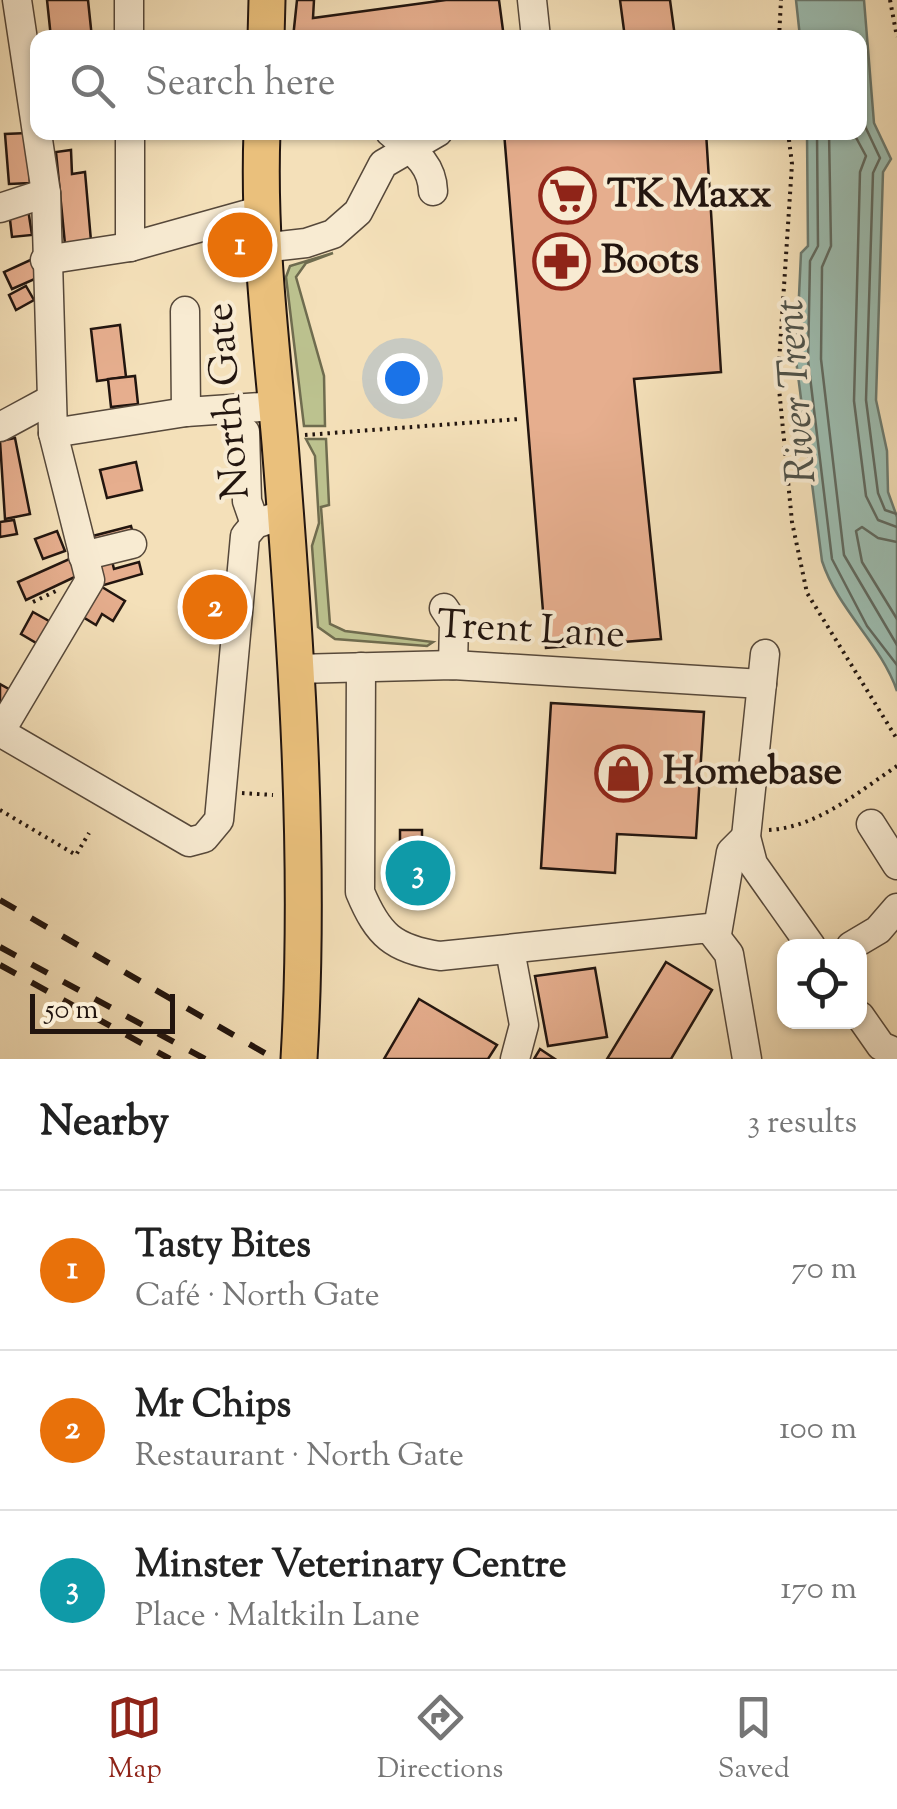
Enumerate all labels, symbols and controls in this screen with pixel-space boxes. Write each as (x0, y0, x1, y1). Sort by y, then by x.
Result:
search box (30, 30, 867, 140)
icon: search (65, 58, 120, 113)
text: Search here (145, 58, 336, 112)
supermarket icon: TK Maxx (538, 166, 598, 226)
place label: TK Maxx (607, 168, 772, 225)
pin: 1 (208, 208, 272, 282)
pharmacy icon: Boots (532, 232, 592, 292)
place label: Boots (601, 234, 699, 291)
water label: River Trent (762, 297, 834, 485)
street label: North Gate (193, 300, 267, 502)
your location (377, 353, 428, 404)
pin: 2 (182, 570, 248, 644)
street label: Trent Lane (436, 599, 626, 665)
shop icon: Homebase (594, 743, 654, 803)
place label: Homebase (663, 745, 842, 802)
pin: 3 (386, 836, 450, 910)
map controls (777, 939, 867, 1029)
button: locate (777, 939, 867, 1029)
scale bar (30, 989, 175, 1034)
text: 50 m (45, 991, 99, 1031)
text: Nearby (40, 1094, 169, 1154)
text: 3 results (747, 1101, 857, 1147)
text: Tasty Bites (135, 1220, 311, 1274)
text: 1 (67, 1247, 78, 1293)
text: 70 m (791, 1247, 857, 1293)
text: Café · North Gate (135, 1274, 380, 1320)
text: Mr Chips (135, 1380, 291, 1434)
text: 2 (65, 1407, 80, 1453)
text: 100 m (779, 1407, 857, 1453)
text: Restaurant · North Gate (135, 1434, 464, 1480)
text: Minster Veterinary Centre (135, 1540, 566, 1594)
text: 3 (66, 1567, 79, 1613)
text: 170 m (780, 1567, 857, 1613)
text: Place · Maltkiln Lane (135, 1594, 420, 1640)
tab: Map (107, 1690, 162, 1790)
tab: Directions (377, 1690, 503, 1790)
tab: Saved (718, 1690, 790, 1790)

